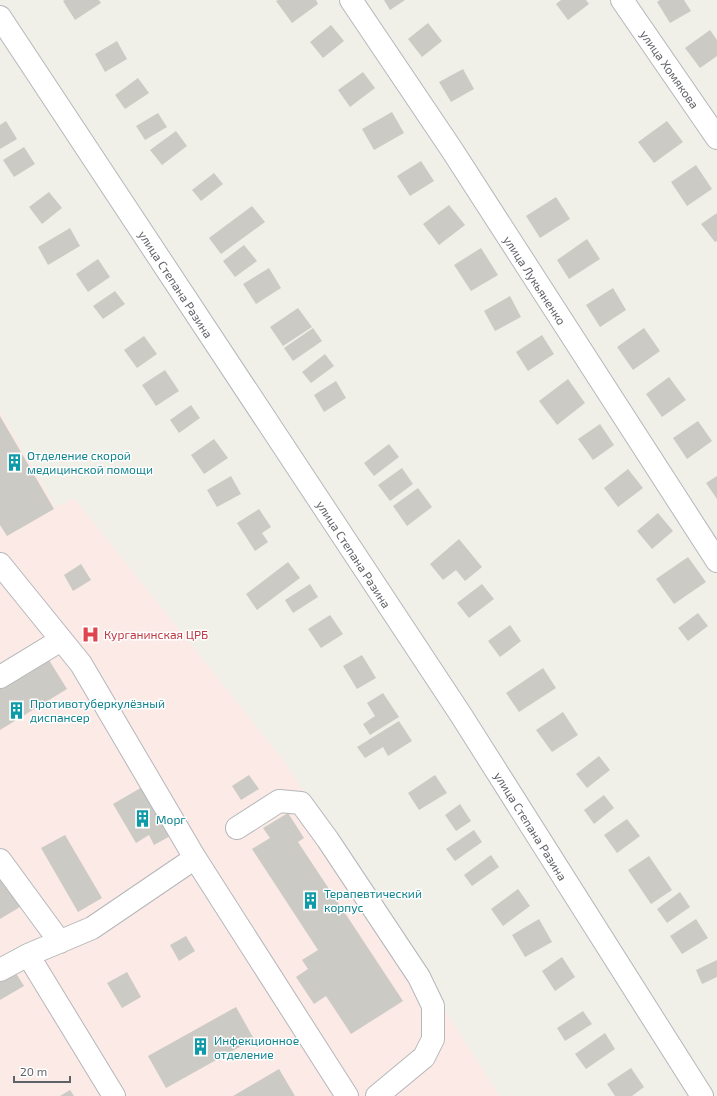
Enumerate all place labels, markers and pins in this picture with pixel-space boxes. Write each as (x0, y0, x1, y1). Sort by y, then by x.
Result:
place label: Отделение скорой медицинской помощи (27, 448, 153, 476)
building icon: Отделение скорой медицинской помощи (4, 452, 24, 472)
hospital icon: Курганинская ЦРБ (81, 624, 101, 644)
place label: Курганинская ЦРБ (104, 627, 208, 642)
place label: Противотуберкулёзный диспансер (30, 696, 165, 724)
building icon: Противотуберкулёзный диспансер (7, 700, 27, 720)
building icon: Морг (133, 809, 153, 829)
place label: Морг (156, 812, 186, 826)
place label: Терапевтический корпус (324, 886, 422, 915)
building icon: Терапевтический корпус (301, 890, 321, 910)
place label: Инфекционное отделение (214, 1033, 299, 1061)
building icon: Инфекционное отделение (191, 1037, 211, 1057)

